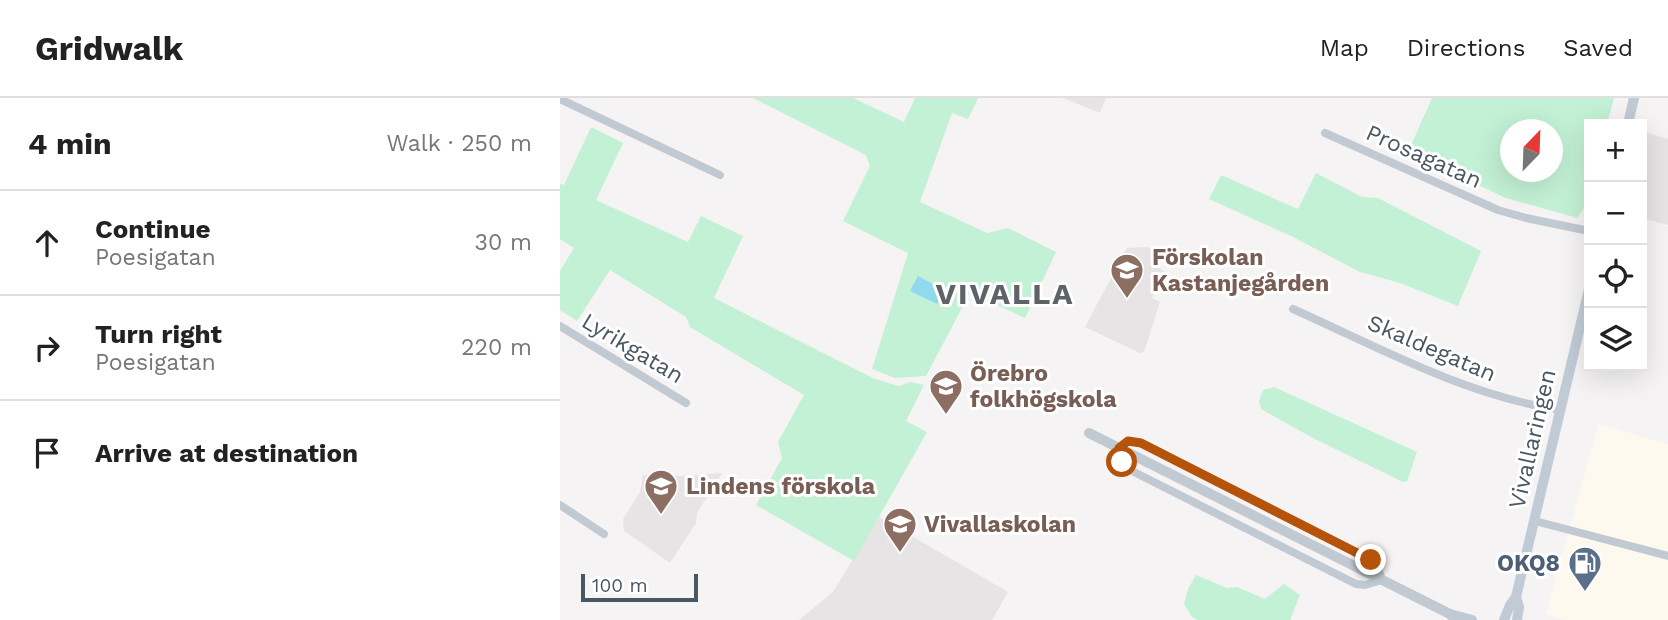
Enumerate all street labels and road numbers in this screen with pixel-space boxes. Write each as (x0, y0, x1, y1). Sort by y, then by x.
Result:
street label: Prosagatan (1362, 119, 1486, 194)
street label: Lyrikgatan (577, 308, 688, 389)
street label: Skaldegatan (1363, 309, 1500, 388)
street label: Vivallaringen (1503, 367, 1562, 511)

